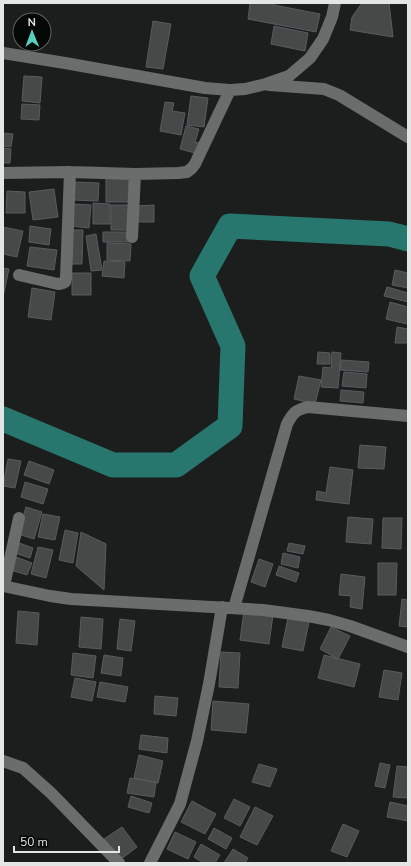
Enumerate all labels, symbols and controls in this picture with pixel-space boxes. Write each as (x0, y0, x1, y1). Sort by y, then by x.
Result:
north arrow (12, 12, 52, 52)
text: N (28, 15, 36, 30)
scale bar (14, 828, 119, 854)
text: 50 m (20, 834, 48, 850)

